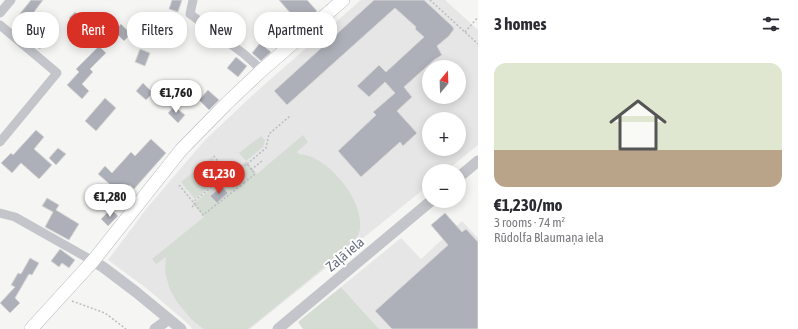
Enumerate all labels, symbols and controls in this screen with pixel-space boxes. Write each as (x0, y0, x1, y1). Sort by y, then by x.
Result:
chip: Buy (12, 12, 59, 48)
chip: Rent (67, 12, 119, 48)
chip: Filters (127, 12, 187, 48)
chip: New (195, 12, 246, 48)
chip: Apartment (254, 12, 337, 48)
icon: filters (760, 13, 782, 35)
text: 3 homes (494, 14, 547, 34)
north arrow (422, 60, 466, 104)
map controls (422, 60, 466, 208)
pin: €1,760 (143, 80, 209, 114)
text: €1,760 (160, 85, 192, 100)
icon: home (602, 89, 674, 161)
button: + (422, 112, 466, 156)
pin: €1,230 (186, 161, 252, 195)
button: − (422, 164, 466, 208)
text: €1,230 (203, 166, 235, 181)
pin: €1,280 (77, 184, 143, 218)
text: €1,280 (94, 189, 126, 204)
text: €1,230/mo (494, 195, 563, 215)
text: 3 rooms · 74 m² (494, 215, 565, 230)
text: Rūdolfa Blaumaņa iela (494, 230, 604, 245)
street label: Zaļā iela (323, 233, 367, 275)

